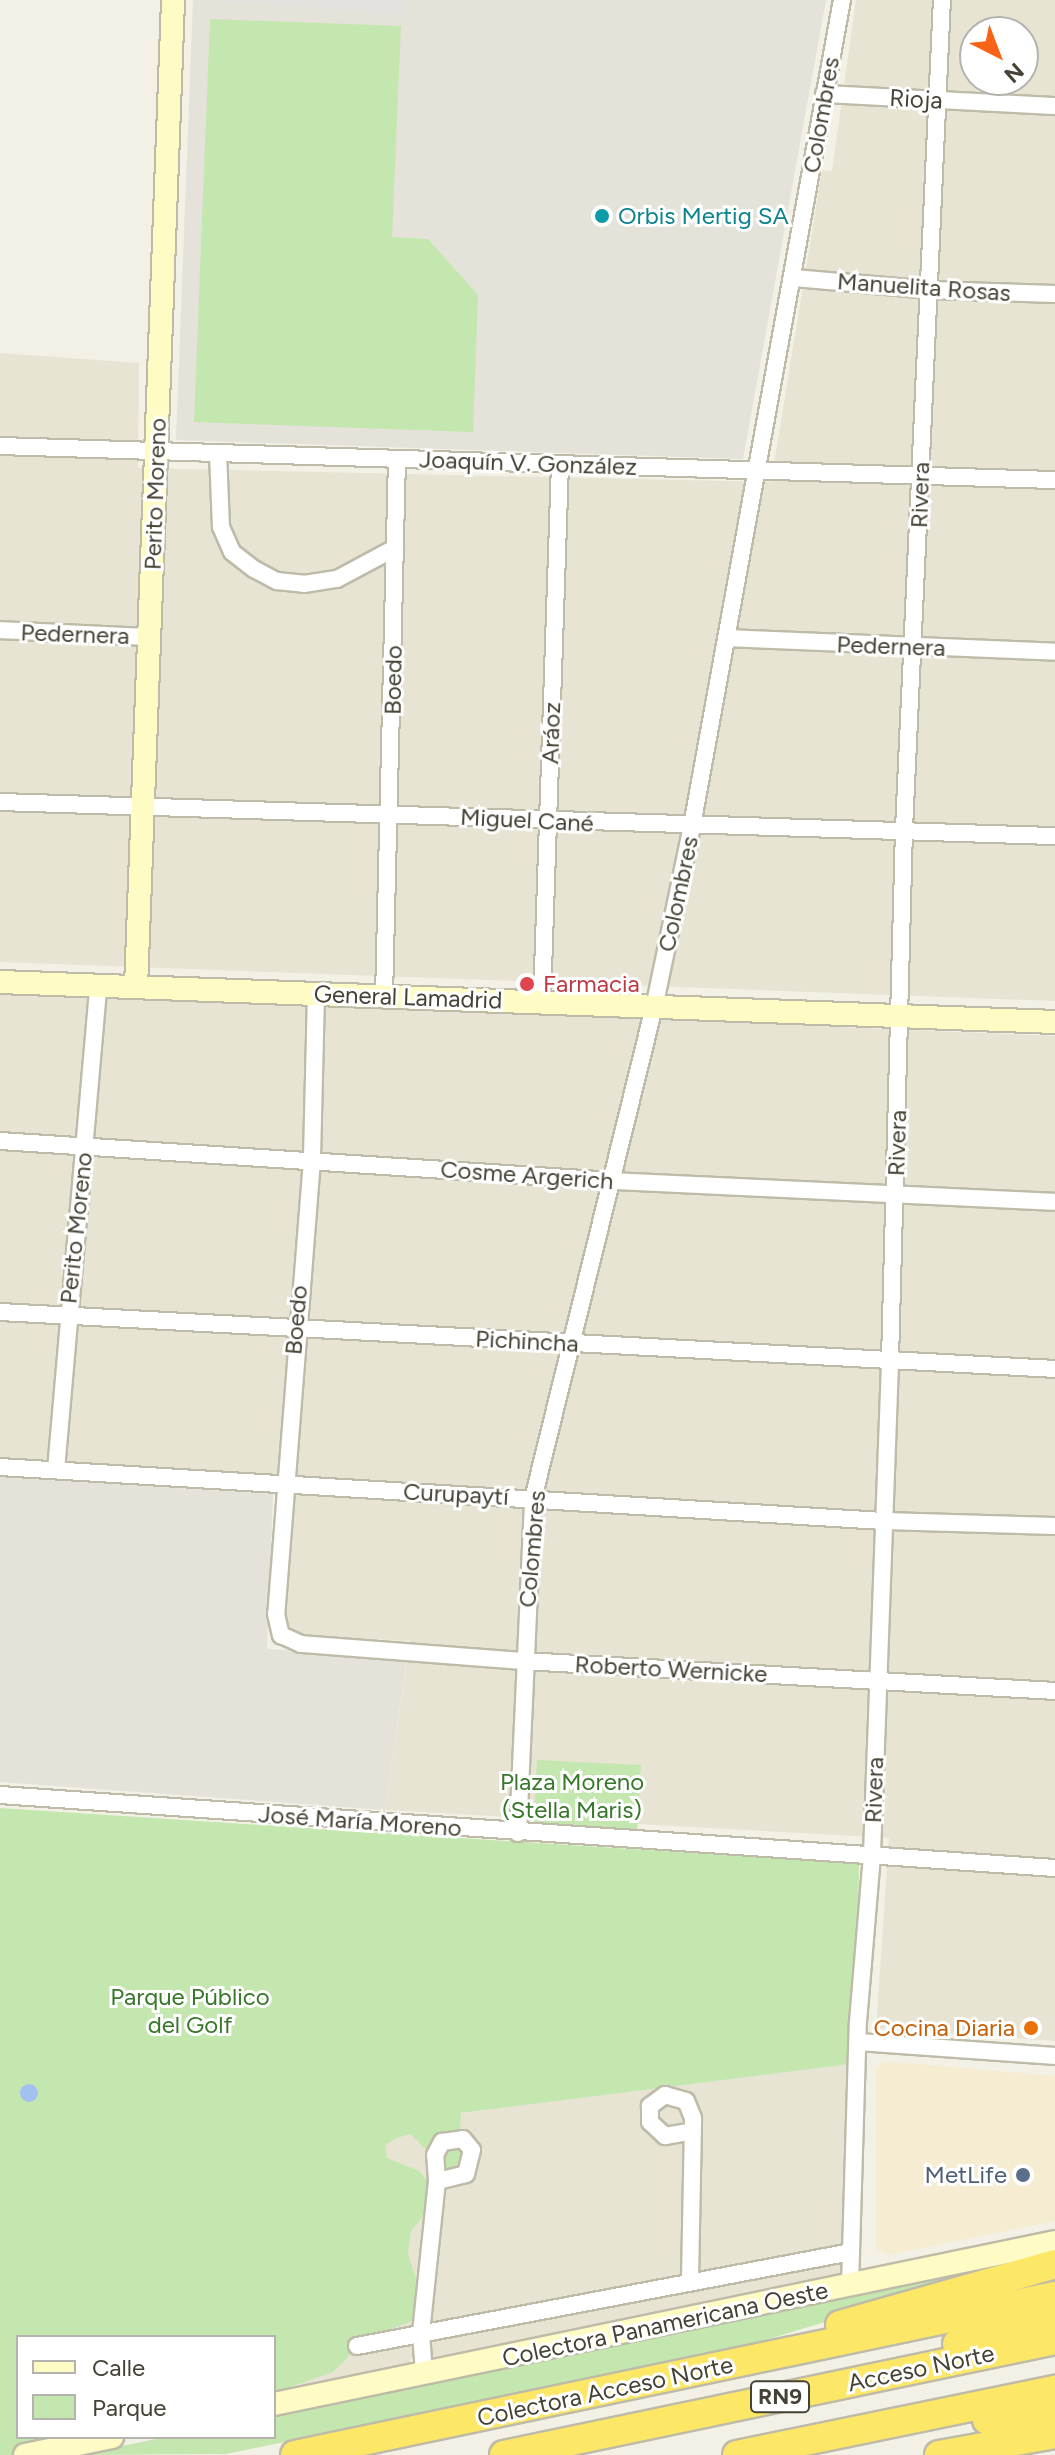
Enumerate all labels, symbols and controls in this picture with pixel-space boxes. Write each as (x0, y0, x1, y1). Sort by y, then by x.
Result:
north arrow (959, 16, 1039, 96)
street label: Colombres (797, 55, 845, 175)
text: N (999, 57, 1029, 88)
street label: Rioja (889, 83, 943, 115)
place label: Orbis Mertig SA (618, 202, 789, 230)
marker: Orbis Mertig SA (593, 207, 611, 225)
street label: Manuelita Rosas (836, 267, 1012, 307)
street label: Perito Moreno (138, 418, 172, 570)
street label: Joaquín V. González (419, 445, 637, 481)
street label: Rivera (904, 461, 936, 529)
street label: Pedernera (20, 618, 130, 650)
street label: Pedernera (836, 630, 946, 662)
street label: Boedo (378, 645, 408, 715)
street label: Aráoz (536, 701, 566, 765)
street label: Miguel Cané (459, 802, 595, 838)
street label: Colombres (652, 834, 704, 954)
place label: Farmacia (543, 970, 640, 998)
marker: Farmacia (518, 975, 536, 993)
street label: General Lamadrid (313, 979, 503, 1015)
street label: Rivera (881, 1109, 913, 1177)
street label: Perito Moreno (54, 1151, 98, 1305)
street label: Cosme Argerich (439, 1155, 615, 1195)
street label: Boedo (279, 1284, 313, 1356)
street label: Pichincha (475, 1324, 579, 1358)
street label: Curupaytí (402, 1477, 510, 1511)
street label: Colombres (513, 1489, 551, 1609)
street label: Roberto Wernicke (574, 1650, 768, 1688)
street label: Rivera (858, 1756, 890, 1824)
park label: Plaza Moreno (Stella Maris) (500, 1768, 644, 1824)
street label: José María Moreno (257, 1800, 463, 1842)
park label: Parque Público del Golf (110, 1983, 270, 2039)
place label: Cocina Diaria (873, 2014, 1015, 2042)
marker: Cocina Diaria (1022, 2019, 1040, 2037)
place label: MetLife (925, 2161, 1007, 2189)
marker: MetLife (1014, 2166, 1032, 2184)
street label: Colectora Panamericana Oeste (499, 2275, 831, 2373)
legend (16, 2335, 276, 2439)
street label: Acceso Norte (845, 2338, 997, 2398)
street label: Colectora Acceso Norte (474, 2350, 736, 2432)
text: Calle (92, 2353, 145, 2382)
road number: RN9 (750, 2379, 810, 2415)
text: Parque (92, 2393, 166, 2422)

